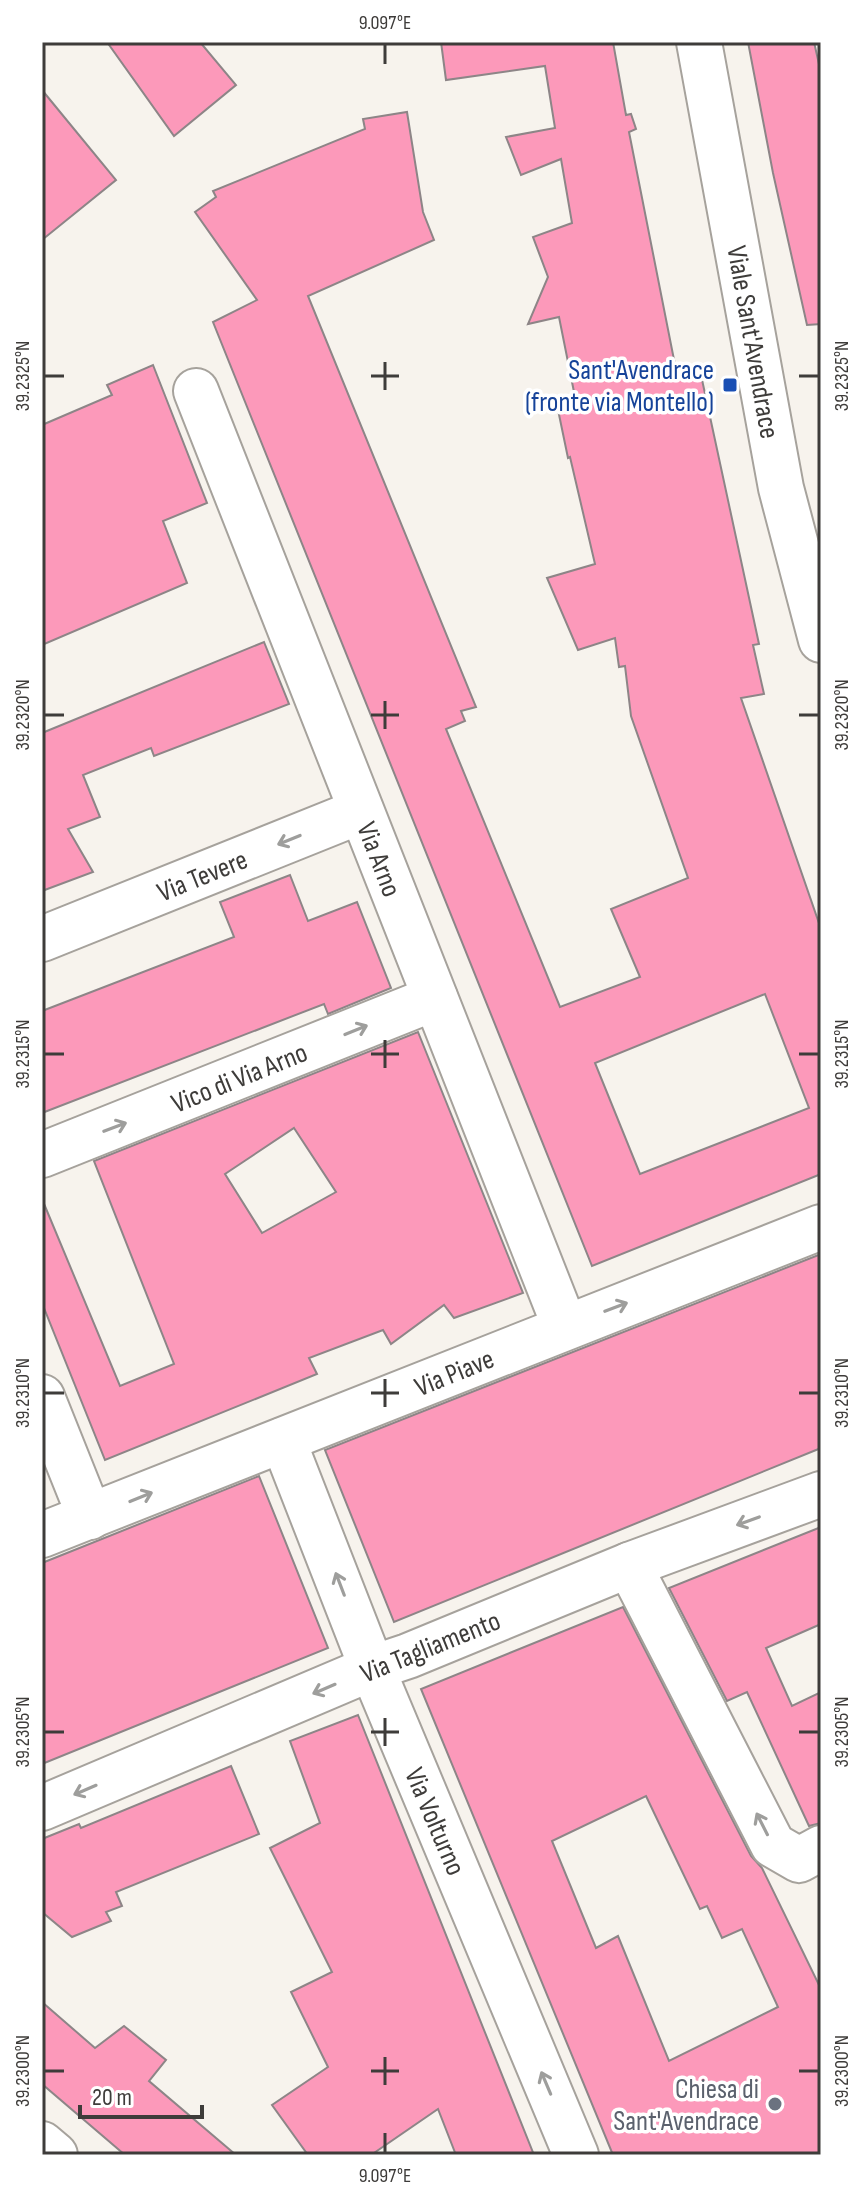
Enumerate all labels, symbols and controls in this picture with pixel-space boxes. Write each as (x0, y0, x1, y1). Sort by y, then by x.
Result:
text: 9.097°E (359, 11, 411, 35)
street label: Viale Sant'Avendrace (719, 243, 786, 441)
text: 39.2325°N (11, 341, 35, 411)
text: 39.2325°N (830, 341, 854, 411)
place label: Sant'Avendrace (fronte via Montello) (525, 354, 714, 419)
marker: Sant'Avendrace (fronte via Montello) (721, 376, 739, 394)
text: 39.2320°N (11, 679, 35, 751)
text: 39.2320°N (830, 679, 854, 751)
street label: Via Arno (349, 818, 408, 901)
one-way arrow (277, 834, 302, 848)
street label: Via Tevere (153, 843, 252, 909)
text: 39.2315°N (11, 1019, 35, 1089)
text: 39.2315°N (830, 1019, 854, 1089)
one-way arrow (343, 1022, 368, 1036)
street label: Vico di Via Arno (167, 1036, 312, 1121)
one-way arrow (102, 1119, 127, 1133)
one-way arrow (603, 1299, 628, 1313)
street label: Via Piave (410, 1343, 499, 1404)
text: 39.2310°N (11, 1358, 35, 1428)
text: 39.2310°N (830, 1358, 854, 1428)
one-way arrow (128, 1489, 153, 1503)
one-way arrow (736, 1515, 761, 1529)
one-way arrow (331, 1572, 346, 1597)
street label: Via Tagliamento (356, 1604, 505, 1690)
one-way arrow (312, 1682, 337, 1697)
text: 39.2305°N (11, 1697, 35, 1767)
text: 39.2305°N (830, 1697, 854, 1767)
street label: Via Volturno (397, 1763, 472, 1880)
one-way arrow (73, 1784, 97, 1799)
one-way arrow (754, 1813, 770, 1837)
text: 39.2300°N (11, 2035, 35, 2107)
text: 39.2300°N (830, 2035, 854, 2107)
scale bar (80, 2069, 202, 2119)
one-way arrow (538, 2071, 552, 2096)
place label: Chiesa di Sant'Avendrace (613, 2073, 759, 2138)
text: 20 m (92, 2083, 132, 2112)
marker: Chiesa di Sant'Avendrace (766, 2095, 784, 2113)
text: 9.097°E (359, 2164, 411, 2188)

